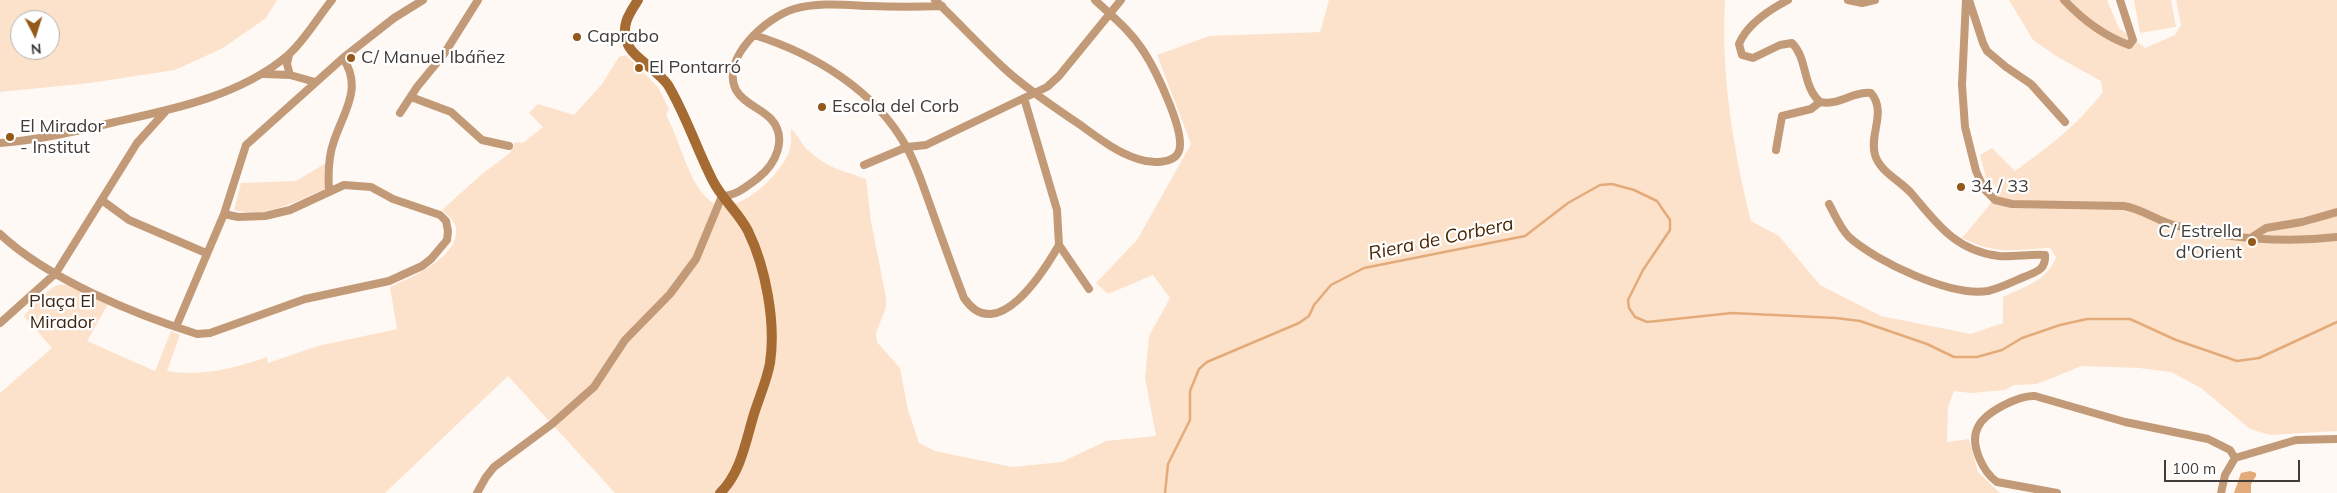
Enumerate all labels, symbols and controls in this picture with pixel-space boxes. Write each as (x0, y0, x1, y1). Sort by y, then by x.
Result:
north arrow (10, 10, 60, 60)
place label: Caprabo (587, 26, 659, 48)
marker: Caprabo (571, 31, 583, 43)
text: N (30, 40, 42, 58)
place label: C/ Manuel Ibáñez (361, 47, 505, 69)
marker: C/ Manuel Ibáñez (345, 52, 357, 64)
place label: El Pontarró (649, 57, 741, 79)
marker: El Pontarró (633, 62, 645, 74)
place label: Escola del Corb (832, 96, 959, 118)
marker: Escola del Corb (816, 101, 828, 113)
place label: El Mirador - Institut (20, 116, 104, 158)
marker: El Mirador - Institut (4, 131, 16, 143)
place label: 34 / 33 (1971, 176, 2029, 198)
marker: 34 / 33 (1955, 181, 1967, 193)
water label: Riera de Corbera (1366, 212, 1516, 266)
place label: C/ Estrella d'Orient (2158, 221, 2242, 264)
marker: C/ Estrella d'Orient (2246, 236, 2258, 248)
park label: Plaça El Mirador (29, 291, 95, 334)
scale bar (2167, 450, 2303, 482)
text: 100 m (2172, 459, 2216, 478)

